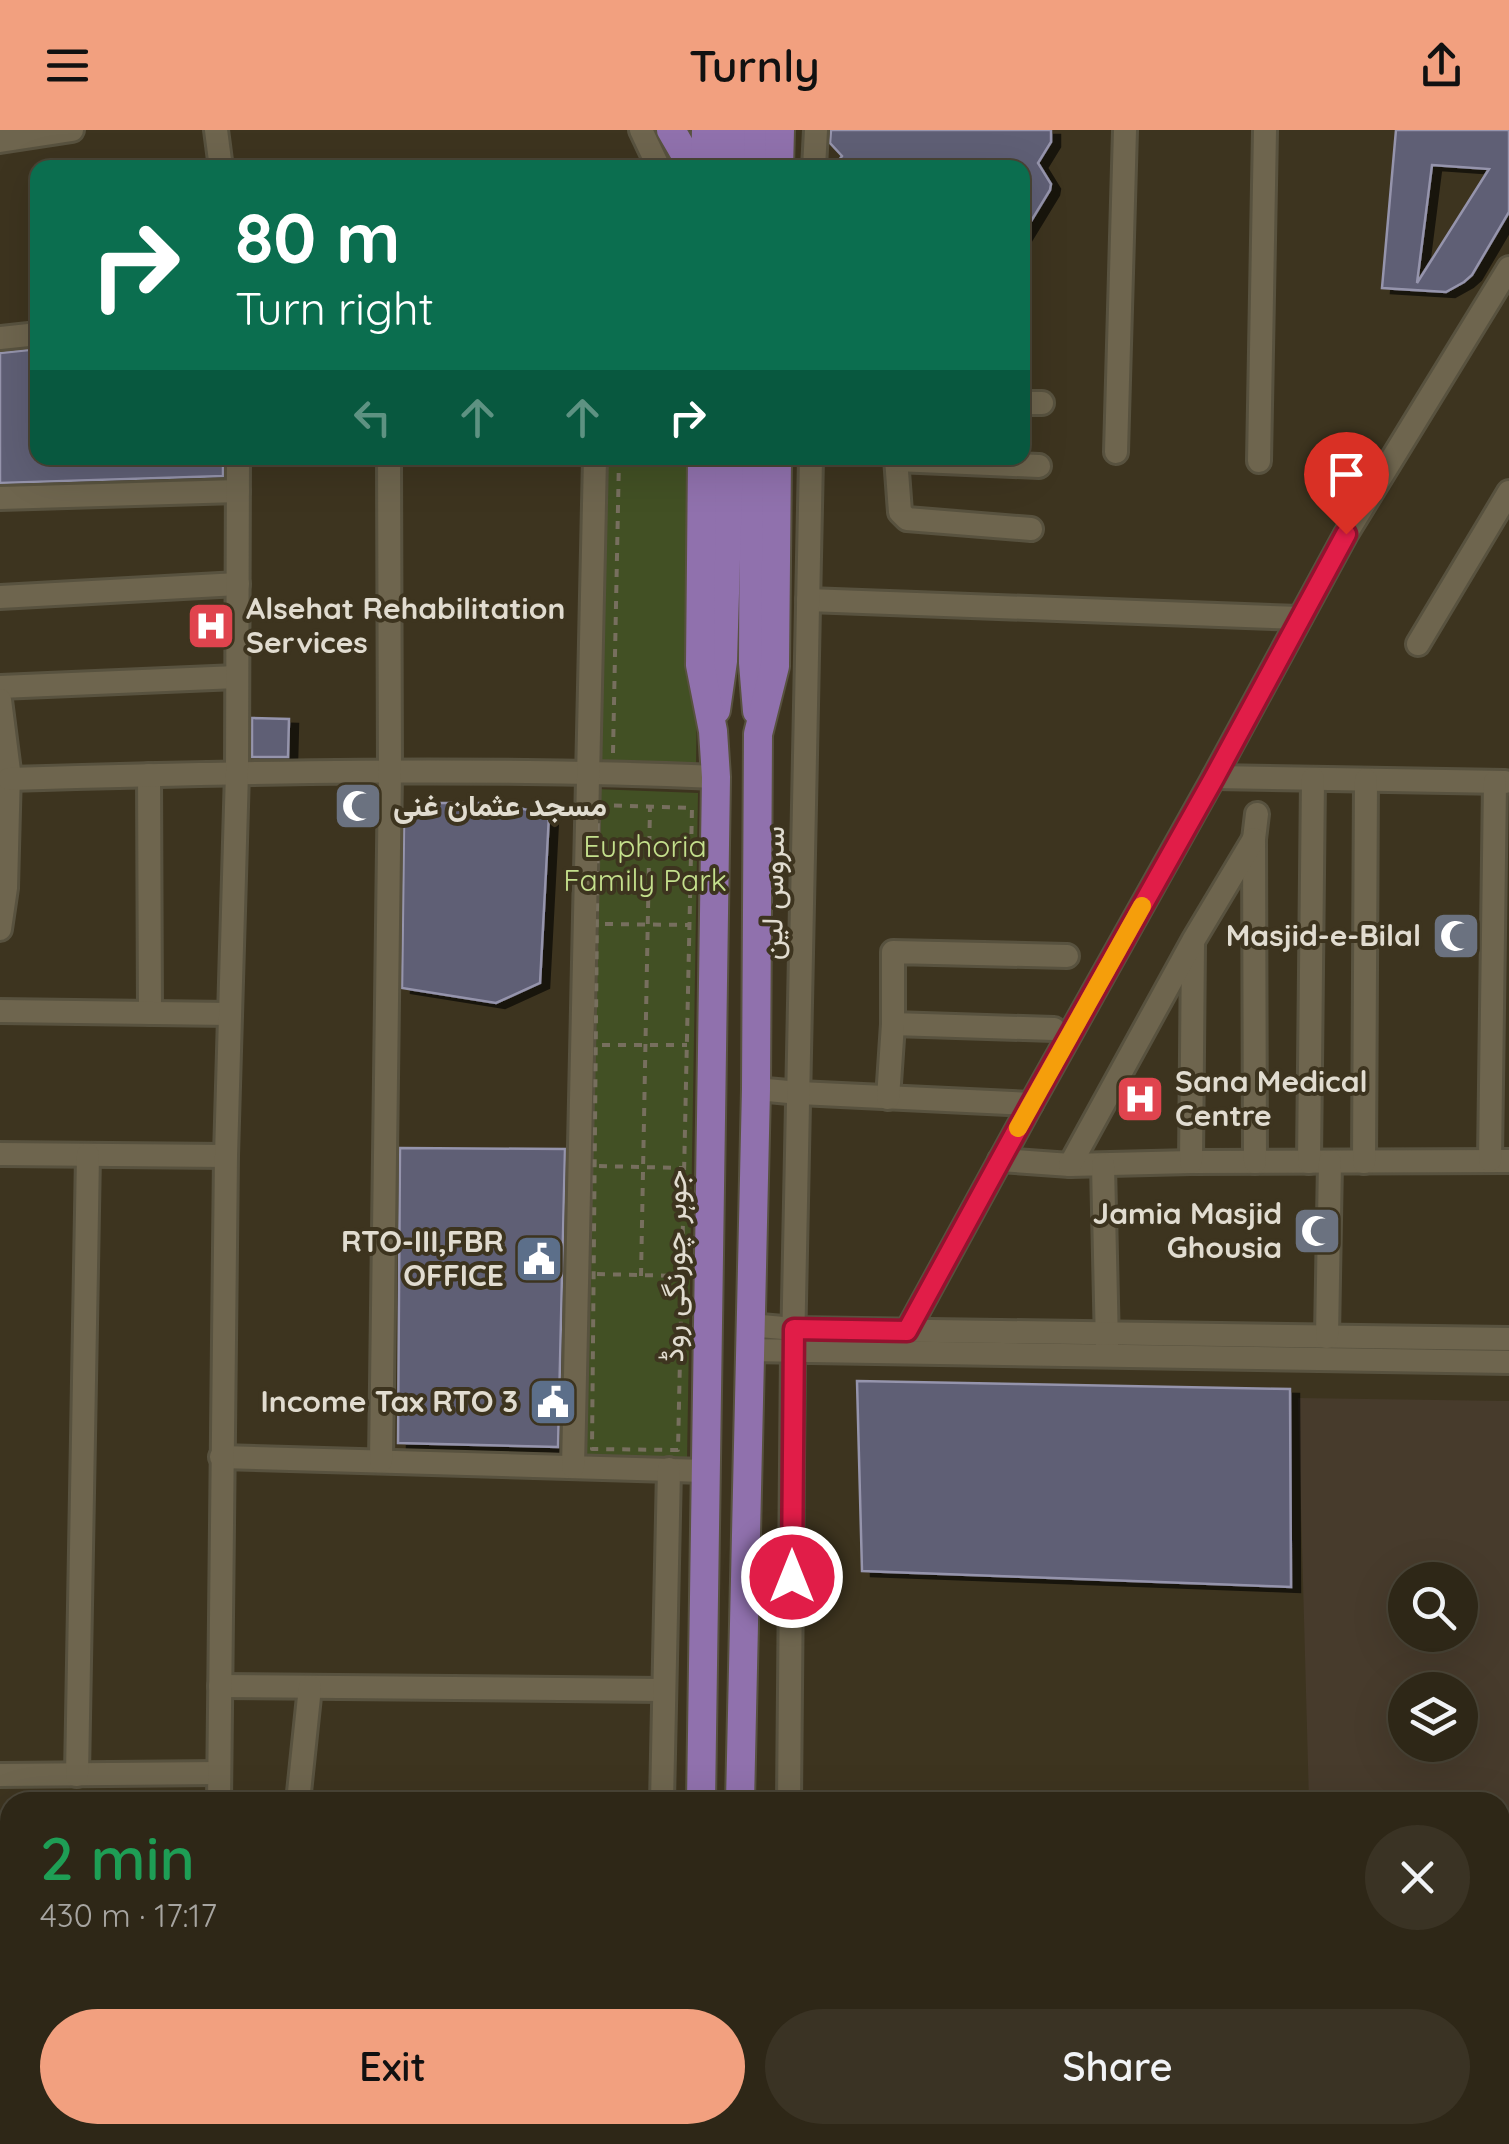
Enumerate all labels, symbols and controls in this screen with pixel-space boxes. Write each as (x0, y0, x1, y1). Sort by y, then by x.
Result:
text: Turnly (689, 37, 820, 93)
icon: menu (40, 38, 95, 93)
icon: share (1414, 38, 1469, 93)
text: 80 m (235, 193, 400, 281)
icon: right (70, 200, 200, 330)
text: Turn right (235, 280, 434, 336)
icon: left (345, 390, 400, 445)
icon: ahead (450, 390, 505, 445)
icon: ahead (555, 390, 610, 445)
icon: right (660, 390, 715, 445)
pin (1304, 432, 1389, 535)
icon: arrive (1319, 447, 1374, 502)
place label: Alsehat Rehabilitation Services (246, 589, 565, 661)
hospital icon: Alsehat Rehabilitation Services (185, 600, 237, 652)
mosque icon: مسجد عثمان غنی (332, 780, 384, 832)
place label: مسجد عثمان غنی (393, 786, 607, 824)
street label: سروس لین (752, 826, 792, 960)
park label: Euphoria Family Park (563, 827, 727, 899)
mosque icon: Masjid-e-Bilal (1430, 910, 1482, 962)
place label: Masjid-e-Bilal (1226, 916, 1421, 954)
place label: Sana Medical Centre (1175, 1062, 1368, 1134)
hospital icon: Sana Medical Centre (1114, 1073, 1166, 1125)
street label: جوہر چورنگی روڈ (653, 1169, 697, 1363)
place label: Jamia Masjid Ghousia (1093, 1194, 1282, 1266)
mosque icon: Jamia Masjid Ghousia (1291, 1205, 1343, 1257)
place label: RTO-III,FBR OFFICE (341, 1222, 504, 1294)
public building icon: RTO-III,FBR OFFICE (513, 1233, 565, 1285)
public building icon: Income Tax RTO 3 (527, 1376, 579, 1428)
place label: Income Tax RTO 3 (261, 1382, 518, 1420)
position arrow (740, 1525, 844, 1629)
map controls (1388, 1562, 1478, 1762)
button: search (1388, 1562, 1478, 1652)
button: layers (1388, 1672, 1478, 1762)
text: 2 min (40, 1820, 195, 1895)
button: close (1365, 1825, 1470, 1930)
text: 430 m · 17:17 (40, 1895, 217, 1935)
button: Exit (40, 2009, 745, 2124)
button: Share (765, 2009, 1470, 2124)

